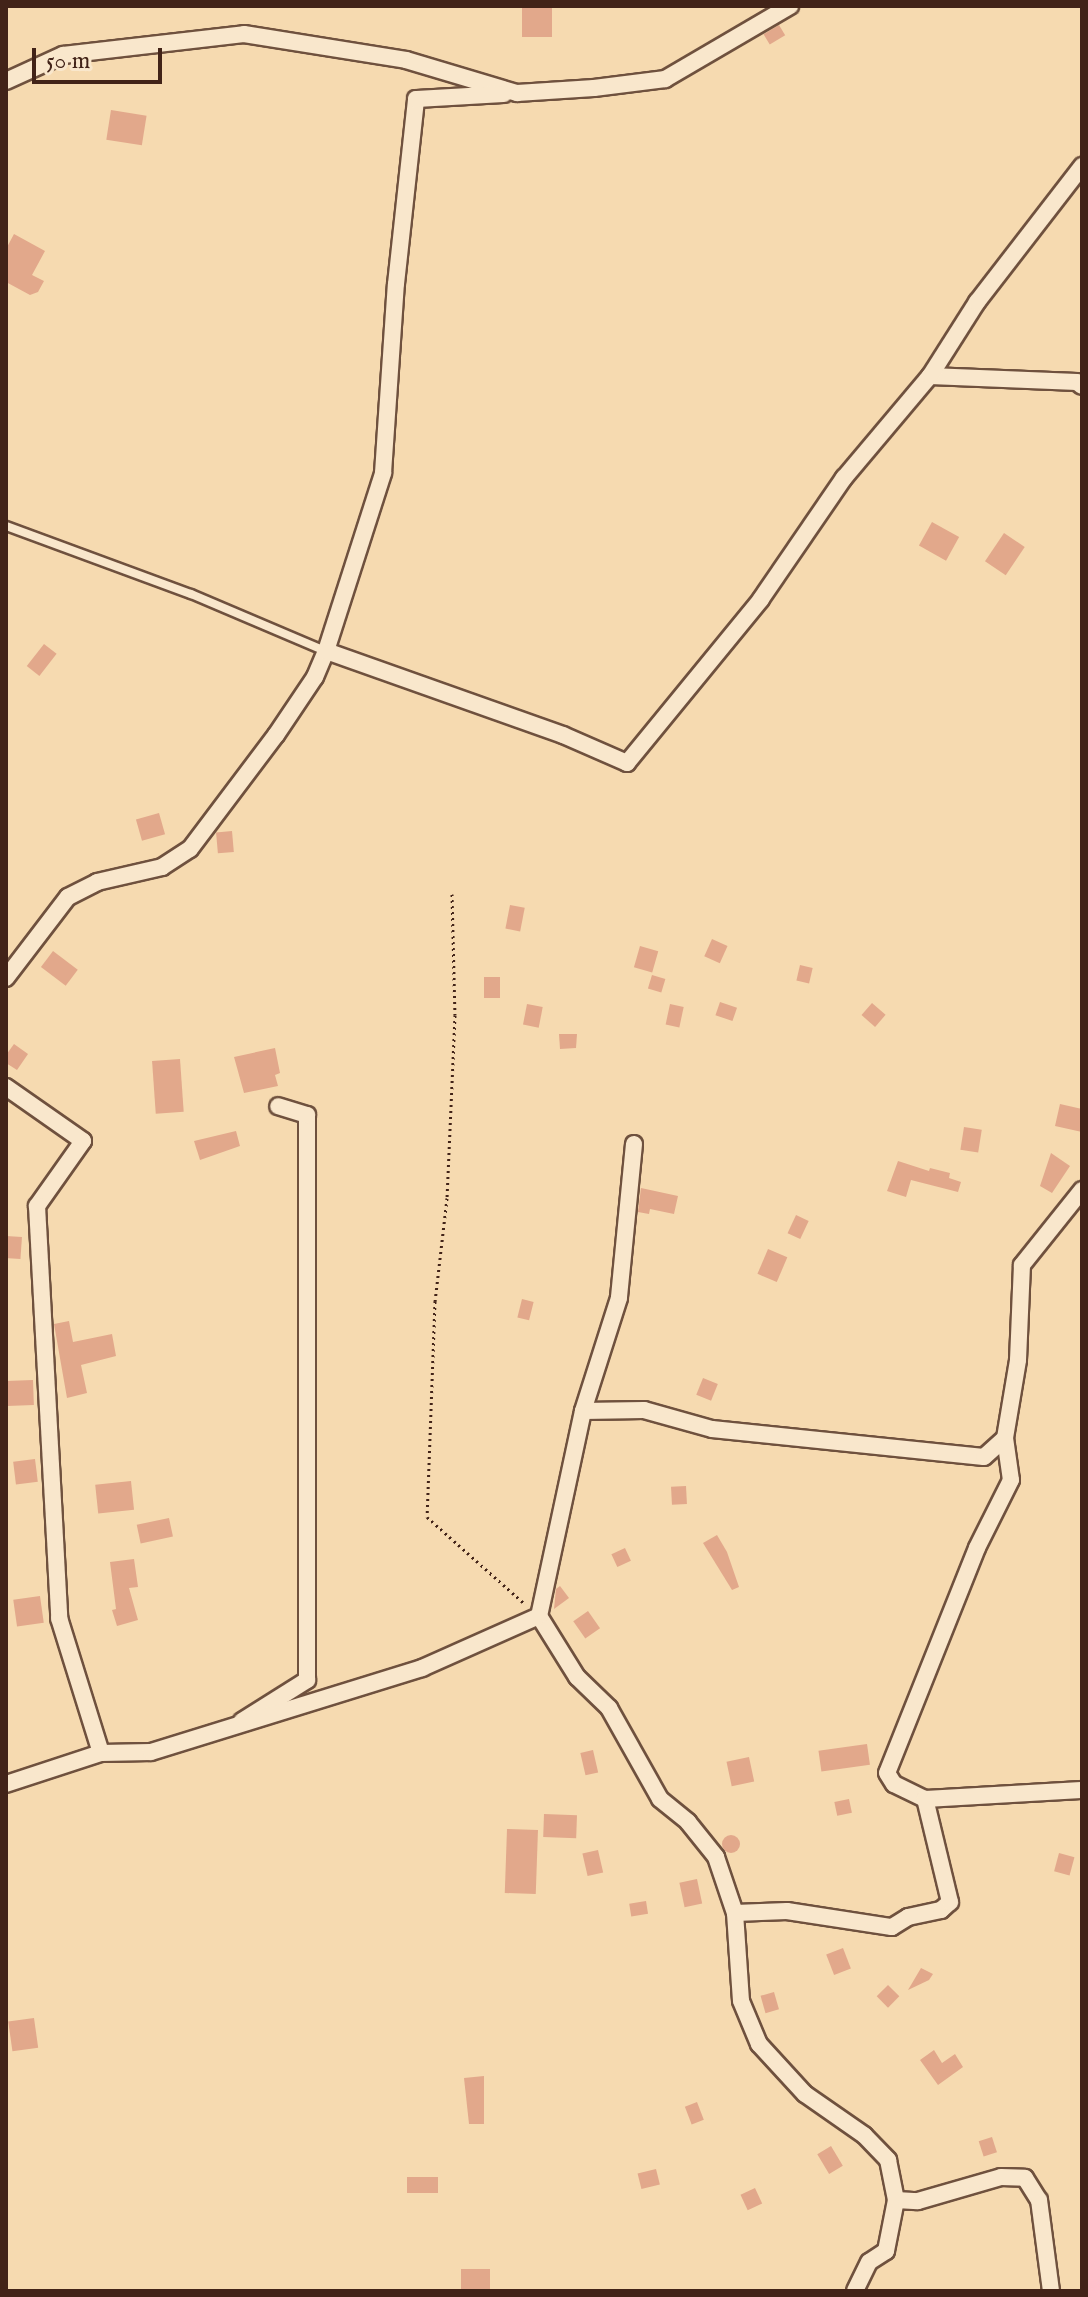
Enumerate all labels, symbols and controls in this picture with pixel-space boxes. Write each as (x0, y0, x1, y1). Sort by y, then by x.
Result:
scale bar (36, 32, 166, 82)
text: 50 m (46, 46, 90, 77)

